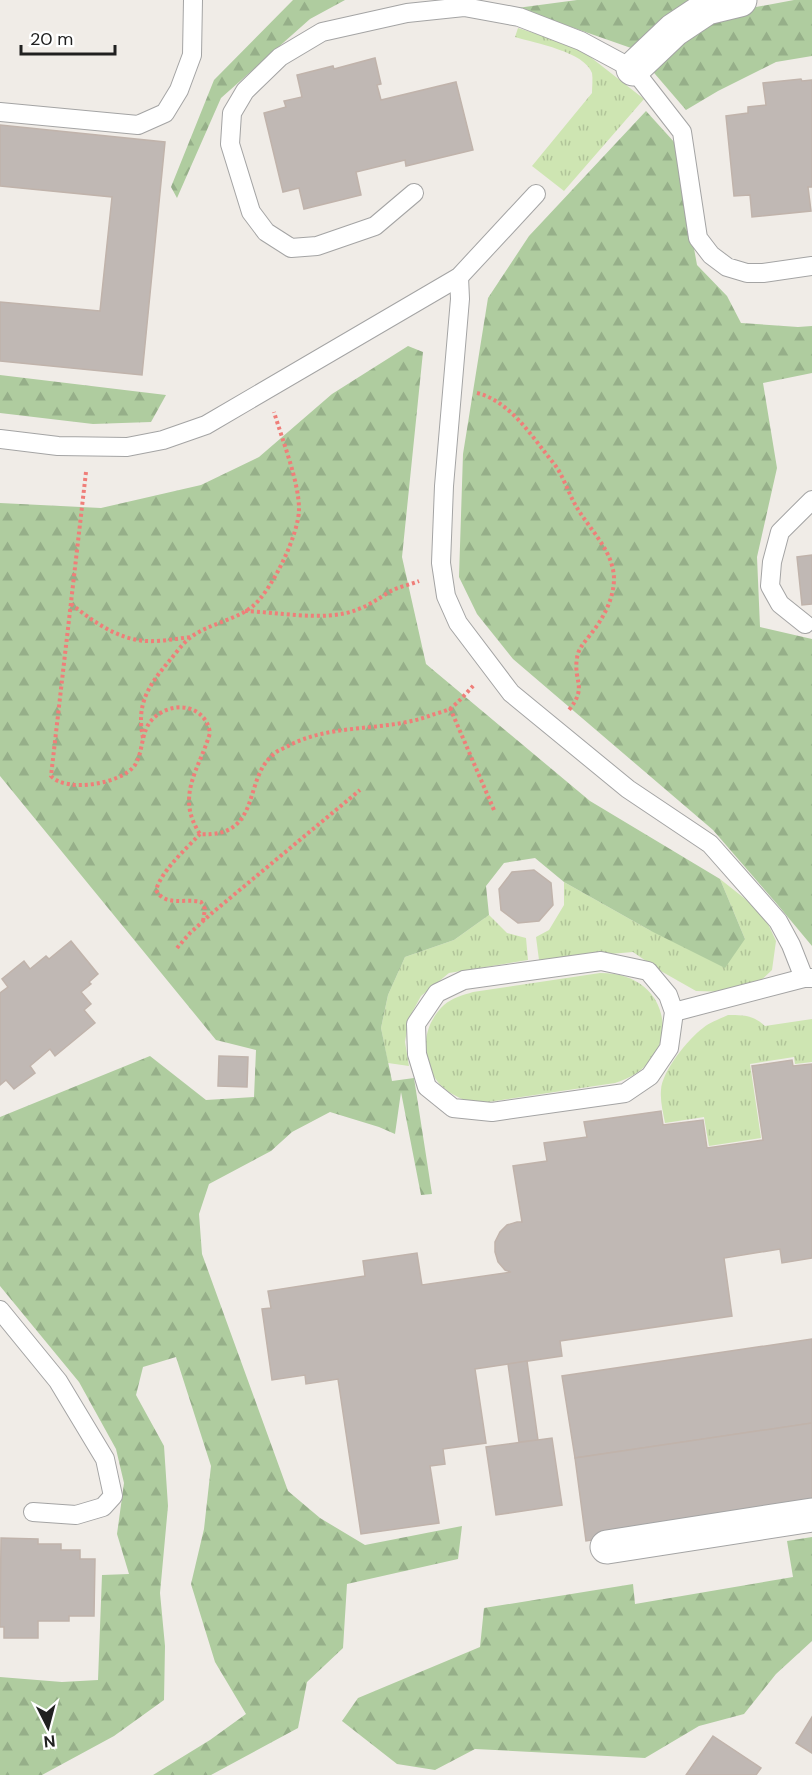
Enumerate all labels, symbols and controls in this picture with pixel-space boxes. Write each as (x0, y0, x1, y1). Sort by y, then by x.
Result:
scale bar (21, 18, 116, 56)
text: 20 m (30, 27, 73, 51)
north arrow (18, 1697, 78, 1757)
text: N (43, 1730, 56, 1752)

